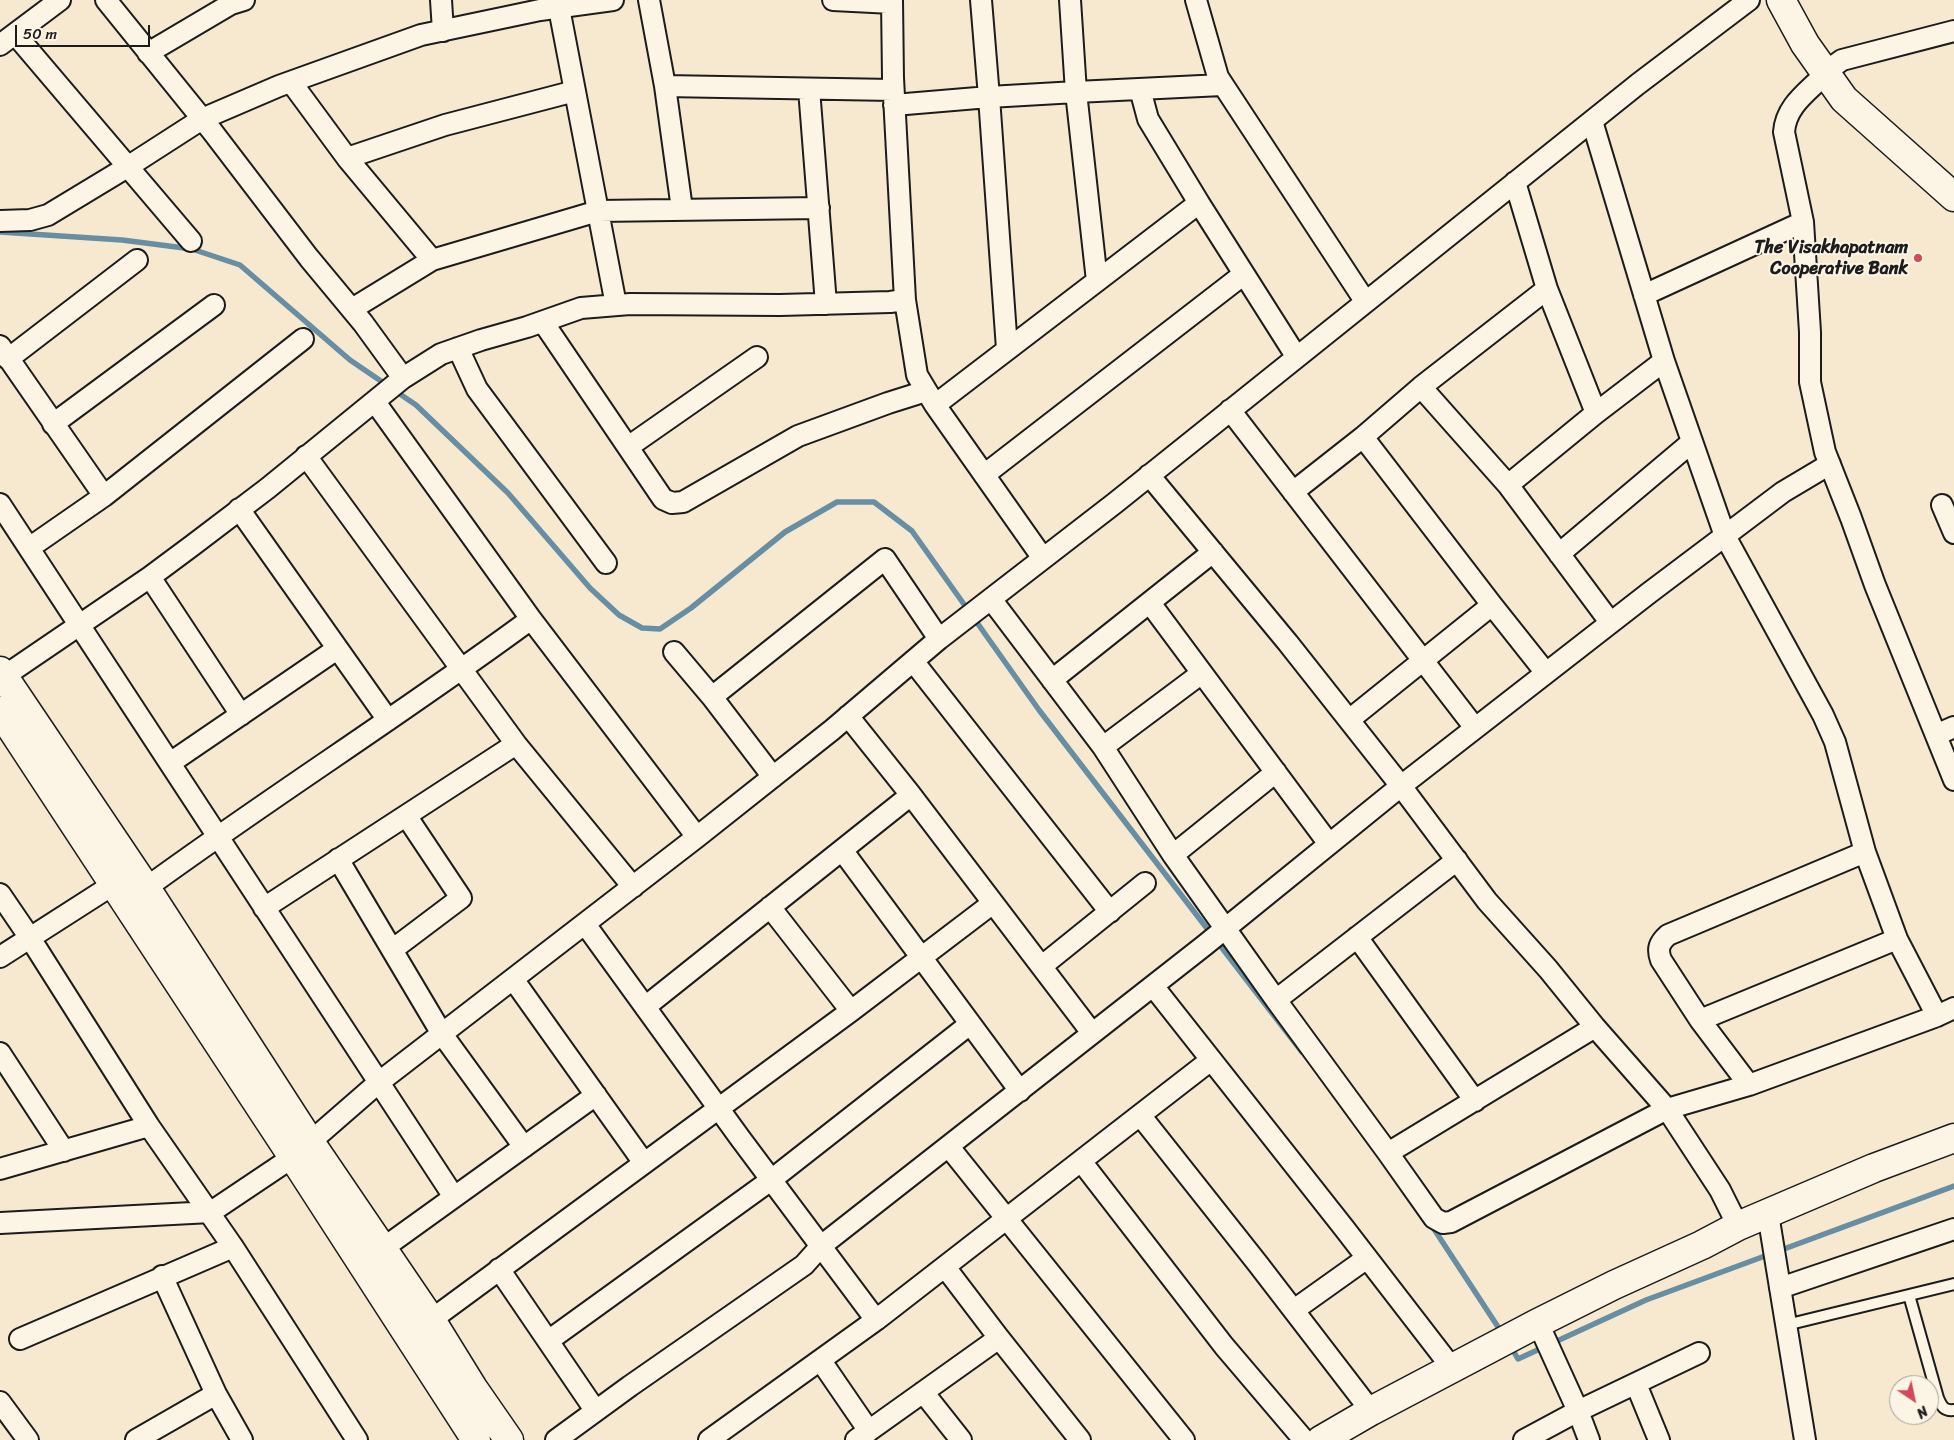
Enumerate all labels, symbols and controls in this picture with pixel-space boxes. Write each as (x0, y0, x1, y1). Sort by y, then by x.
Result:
scale bar (18, 15, 152, 47)
text: 50 m (23, 21, 57, 47)
place label: The Visakhapatnam Cooperative Bank (1755, 237, 1908, 280)
marker: The Visakhapatnam Cooperative Bank (1912, 252, 1924, 264)
north arrow (1889, 1375, 1939, 1425)
text: N (1911, 1399, 1933, 1425)

